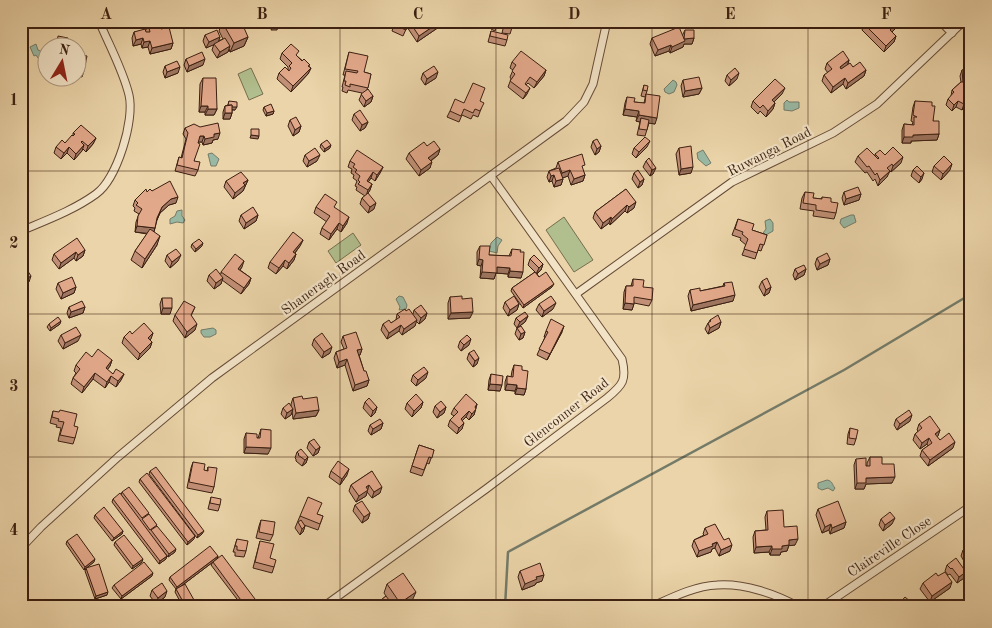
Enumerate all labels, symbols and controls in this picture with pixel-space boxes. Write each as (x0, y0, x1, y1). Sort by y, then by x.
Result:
text: A (100, 7, 112, 23)
text: B (256, 7, 268, 23)
text: C (413, 7, 423, 23)
text: D (568, 7, 580, 23)
text: E (724, 7, 736, 23)
text: F (881, 7, 892, 23)
north arrow (38, 38, 88, 88)
text: N (58, 42, 71, 58)
text: 1 (9, 93, 19, 109)
street label: Ruwanga Road (725, 125, 814, 179)
text: 2 (9, 236, 19, 252)
street label: Shaneragh Road (279, 248, 368, 318)
street label: Glenconner Road (522, 375, 612, 450)
text: 3 (9, 379, 19, 395)
street label: Claireville Close (845, 514, 934, 580)
text: 4 (9, 523, 19, 539)

